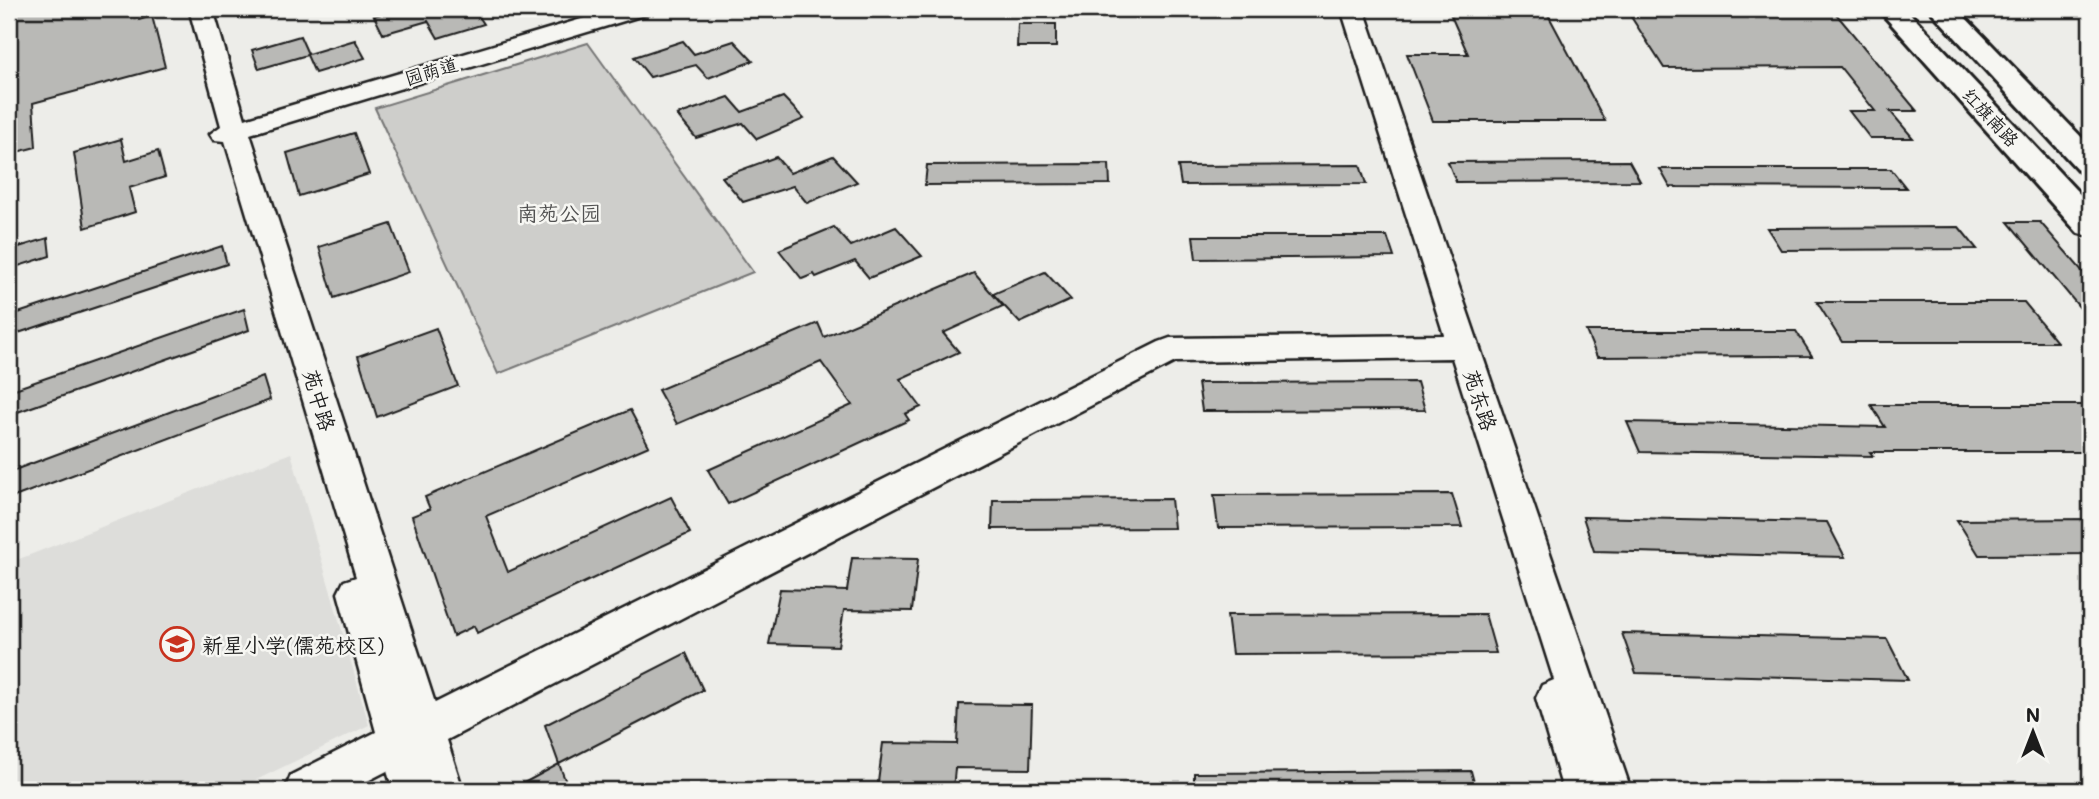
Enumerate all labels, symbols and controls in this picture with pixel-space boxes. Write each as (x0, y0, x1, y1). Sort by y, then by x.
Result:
street label: 园荫道 (402, 52, 460, 90)
street label: 红旗南路 (1958, 82, 2024, 152)
park label: 南苑公园 (517, 199, 601, 226)
street label: 苑中路 (298, 366, 342, 434)
street label: 苑东路 (1458, 366, 1504, 434)
school or university icon: 新星小学(儒苑校区) (158, 625, 196, 663)
place label: 新星小学(儒苑校区) (202, 631, 384, 658)
north arrow (1997, 698, 2068, 768)
text: N (2026, 702, 2040, 727)

